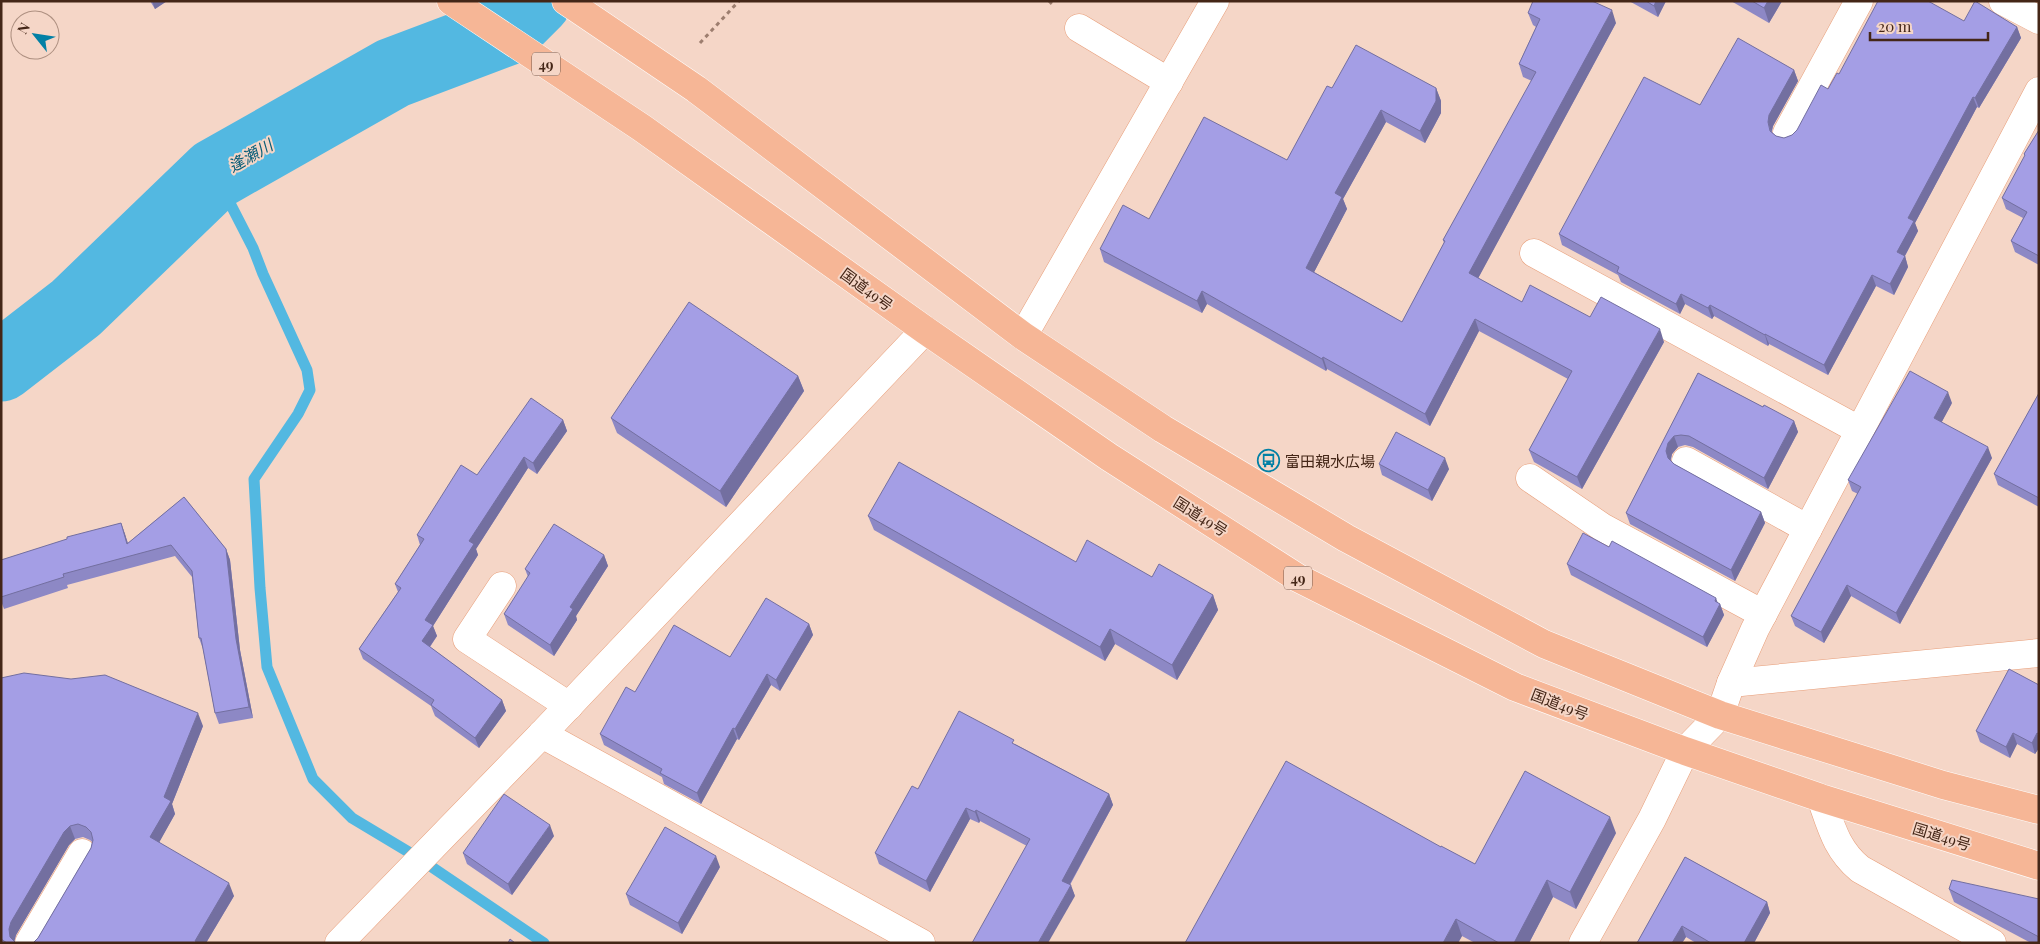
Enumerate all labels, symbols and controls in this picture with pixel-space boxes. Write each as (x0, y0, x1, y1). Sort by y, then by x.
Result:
north arrow (10, 10, 60, 60)
scale bar (1870, 10, 1988, 42)
text: 20 m (1878, 16, 1912, 36)
text: N (13, 19, 34, 37)
road number: 49 (532, 52, 560, 76)
water label: 逢瀬川 (224, 133, 278, 176)
street label: 国道49号 (837, 263, 897, 315)
bus stop icon: 富田親水広場 (1257, 449, 1281, 473)
place label: 富田親水広場 (1285, 451, 1375, 471)
street label: 国道49号 (1170, 492, 1232, 540)
road number: 49 (1284, 566, 1312, 590)
street label: 国道49号 (1528, 684, 1592, 724)
street label: 国道49号 (1910, 818, 1974, 854)

